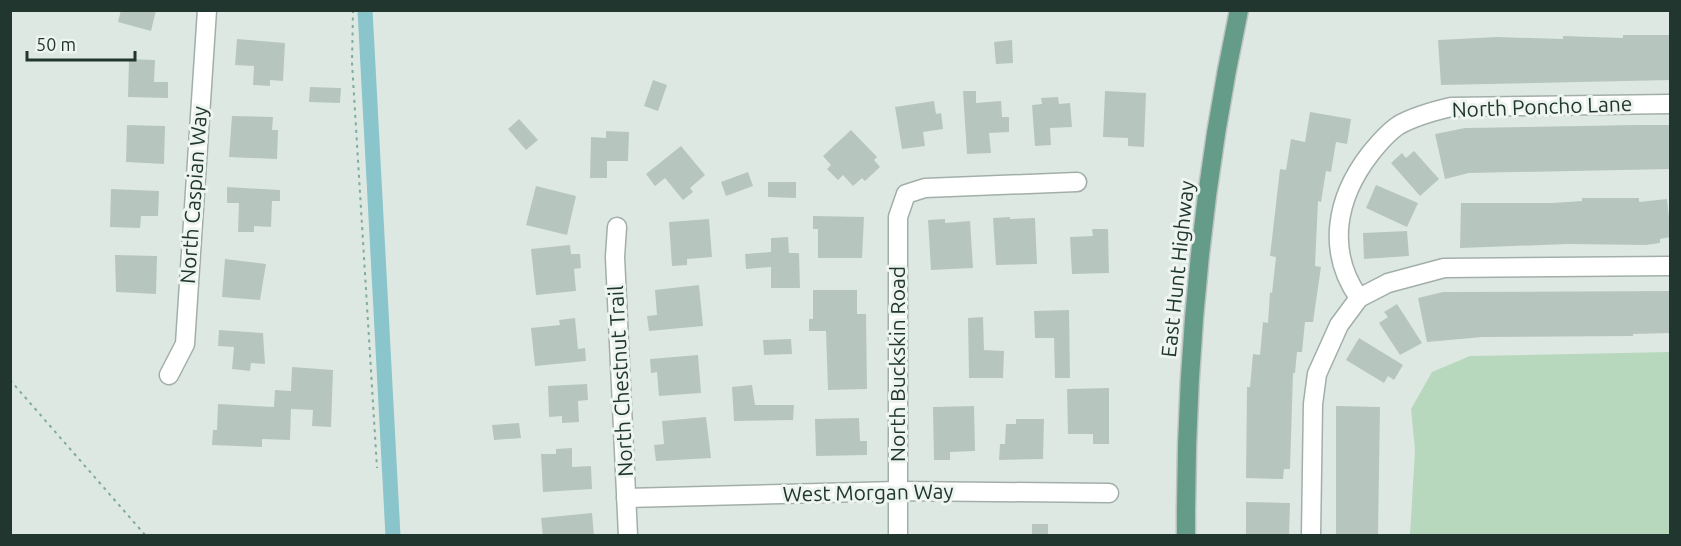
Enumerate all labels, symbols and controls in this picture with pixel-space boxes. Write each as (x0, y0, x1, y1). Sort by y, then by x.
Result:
scale bar (27, 24, 135, 62)
text: 50 m (36, 34, 76, 54)
street label: North Poncho Lane (1451, 91, 1633, 121)
street label: North Caspian Way (175, 105, 211, 285)
street label: East Hunt Highway (1156, 179, 1198, 358)
street label: North Buckskin Road (885, 266, 909, 462)
street label: North Chestnut Trail (603, 285, 637, 477)
street label: West Morgan Way (782, 479, 954, 505)

